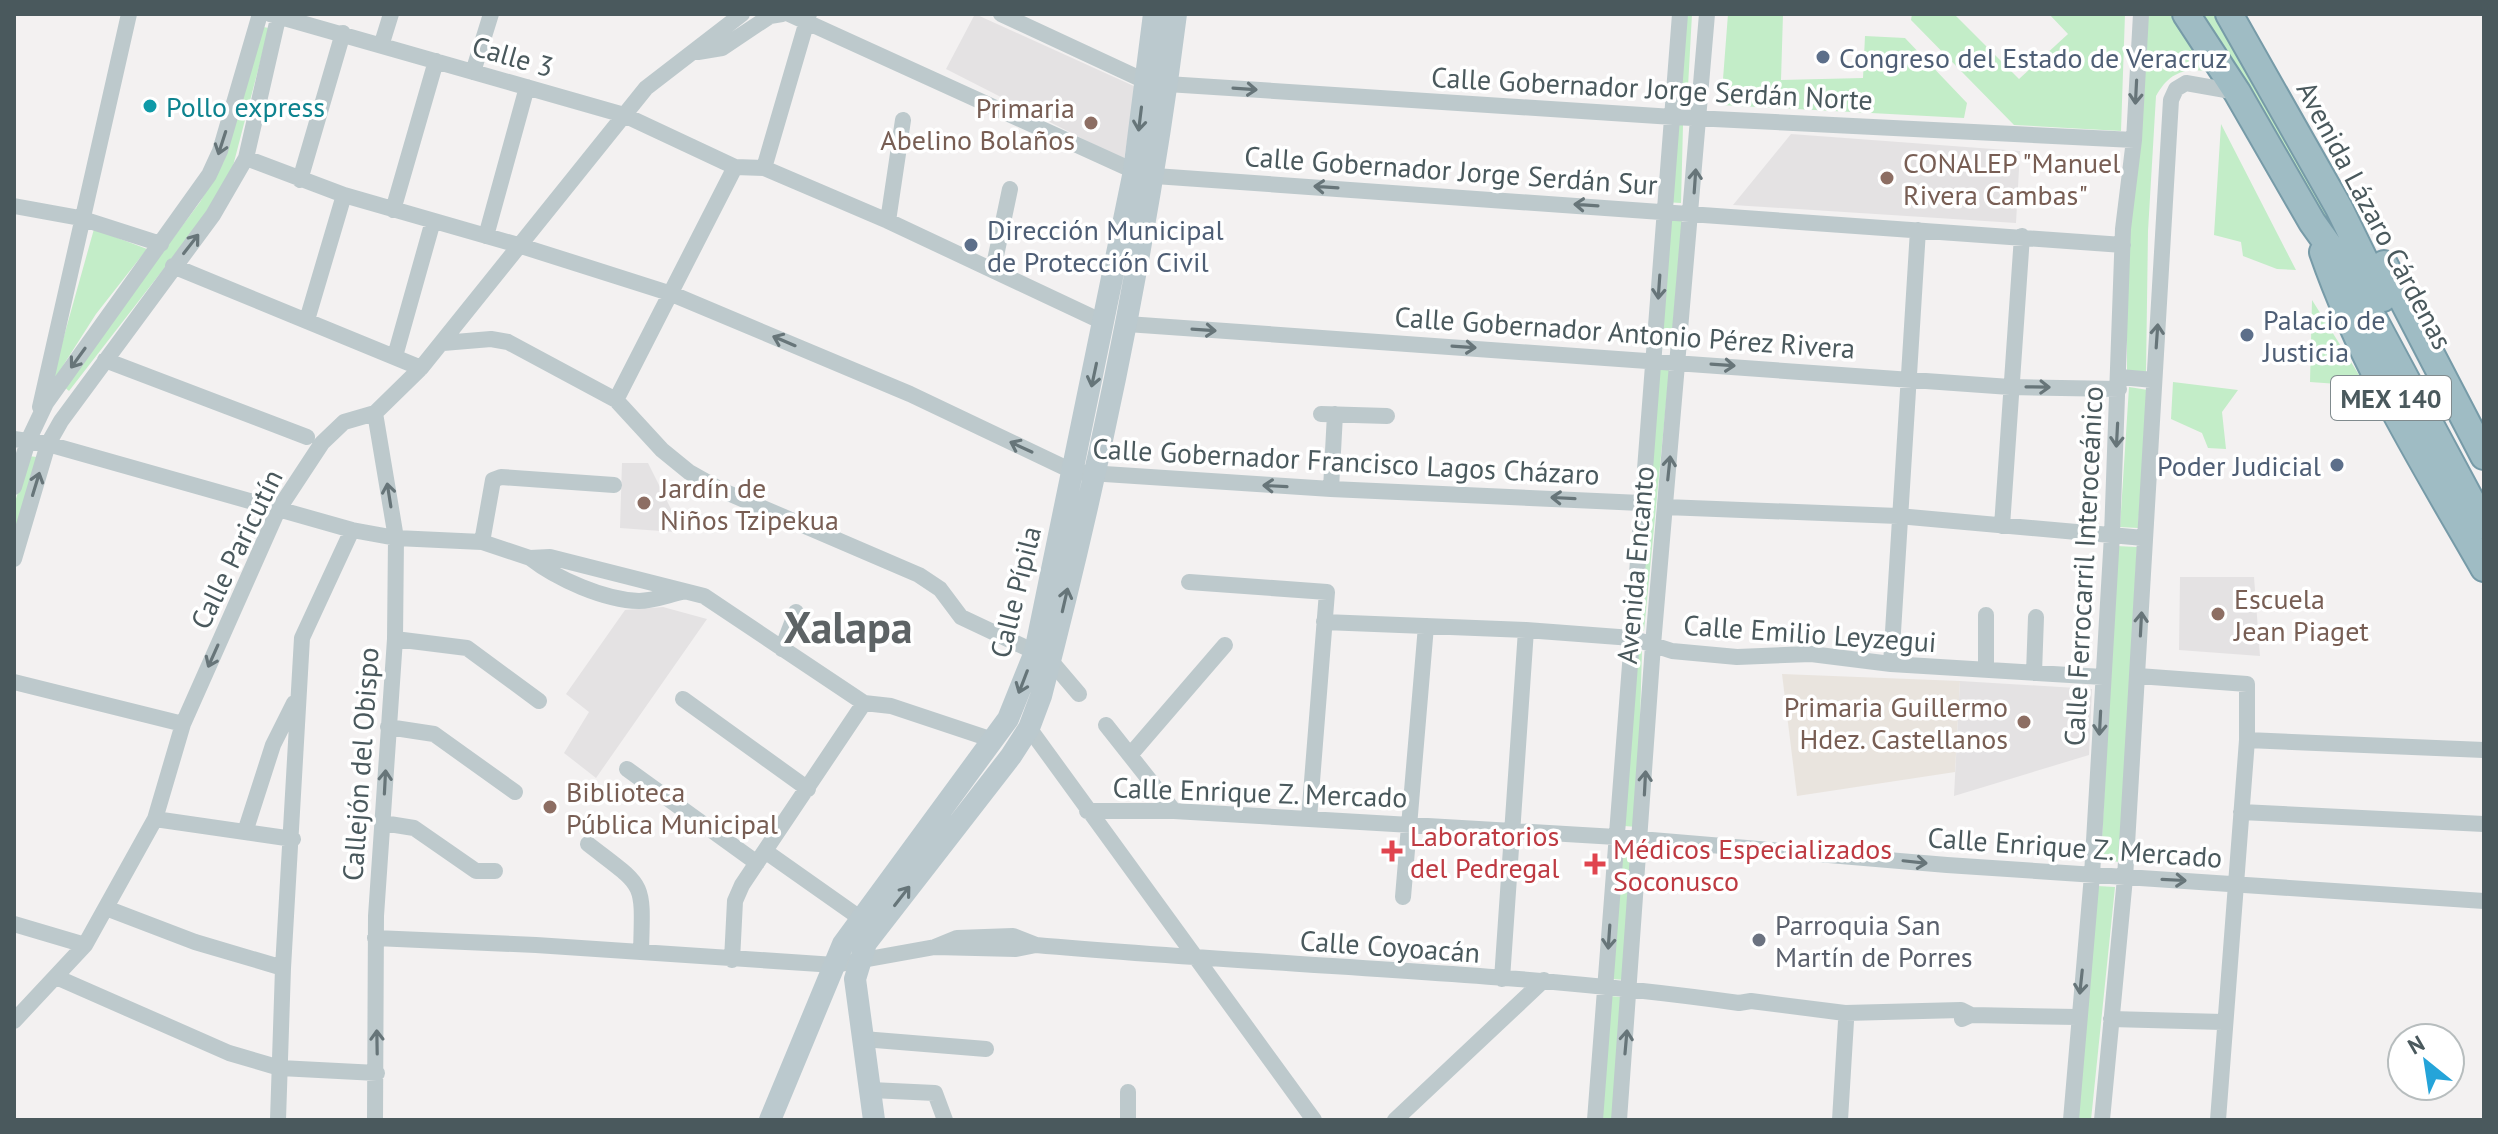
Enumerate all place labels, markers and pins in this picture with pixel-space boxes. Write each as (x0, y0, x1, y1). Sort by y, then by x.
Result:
place label: Congreso del Estado de Veracruz (1839, 39, 2228, 76)
marker: Congreso del Estado de Veracruz (1814, 48, 1832, 66)
place label: Pollo express (166, 88, 325, 125)
place label: Primaria Abelino Bolaños (880, 89, 1075, 158)
marker: Pollo express (141, 97, 159, 115)
marker: Primaria Abelino Bolaños (1082, 114, 1100, 132)
place label: CONALEP "Manuel Rivera Cambas" (1903, 144, 2120, 213)
marker: CONALEP "Manuel Rivera Cambas" (1878, 169, 1896, 187)
place label: Dirección Municipal de Protección Civil (987, 211, 1224, 280)
marker: Dirección Municipal de Protección Civil (962, 236, 980, 254)
place label: Palacio de Justicia (2262, 301, 2386, 370)
marker: Palacio de Justicia (2238, 326, 2256, 344)
place label: Poder Judicial (2157, 447, 2321, 484)
marker: Poder Judicial (2328, 456, 2346, 474)
place label: Jardín de Niños Tzipekua (659, 469, 839, 538)
marker: Jardín de Niños Tzipekua (635, 494, 653, 512)
place label: Escuela Jean Piaget (2233, 580, 2369, 649)
marker: Escuela Jean Piaget (2209, 605, 2227, 623)
place label: Primaria Guillermo Hdez. Castellanos (1784, 688, 2008, 757)
marker: Primaria Guillermo Hdez. Castellanos (2015, 713, 2033, 731)
place label: Biblioteca Pública Municipal (566, 773, 778, 842)
marker: Biblioteca Pública Municipal (541, 798, 559, 816)
place label: Laboratorios del Pedregal (1410, 817, 1559, 886)
place label: Médicos Especializados Soconusco (1613, 830, 1892, 899)
marker: Laboratorios del Pedregal (1381, 840, 1403, 862)
marker: Médicos Especializados Soconusco (1584, 853, 1606, 875)
place label: Parroquia San Martín de Porres (1775, 906, 1973, 975)
marker: Parroquia San Martín de Porres (1750, 931, 1768, 949)

